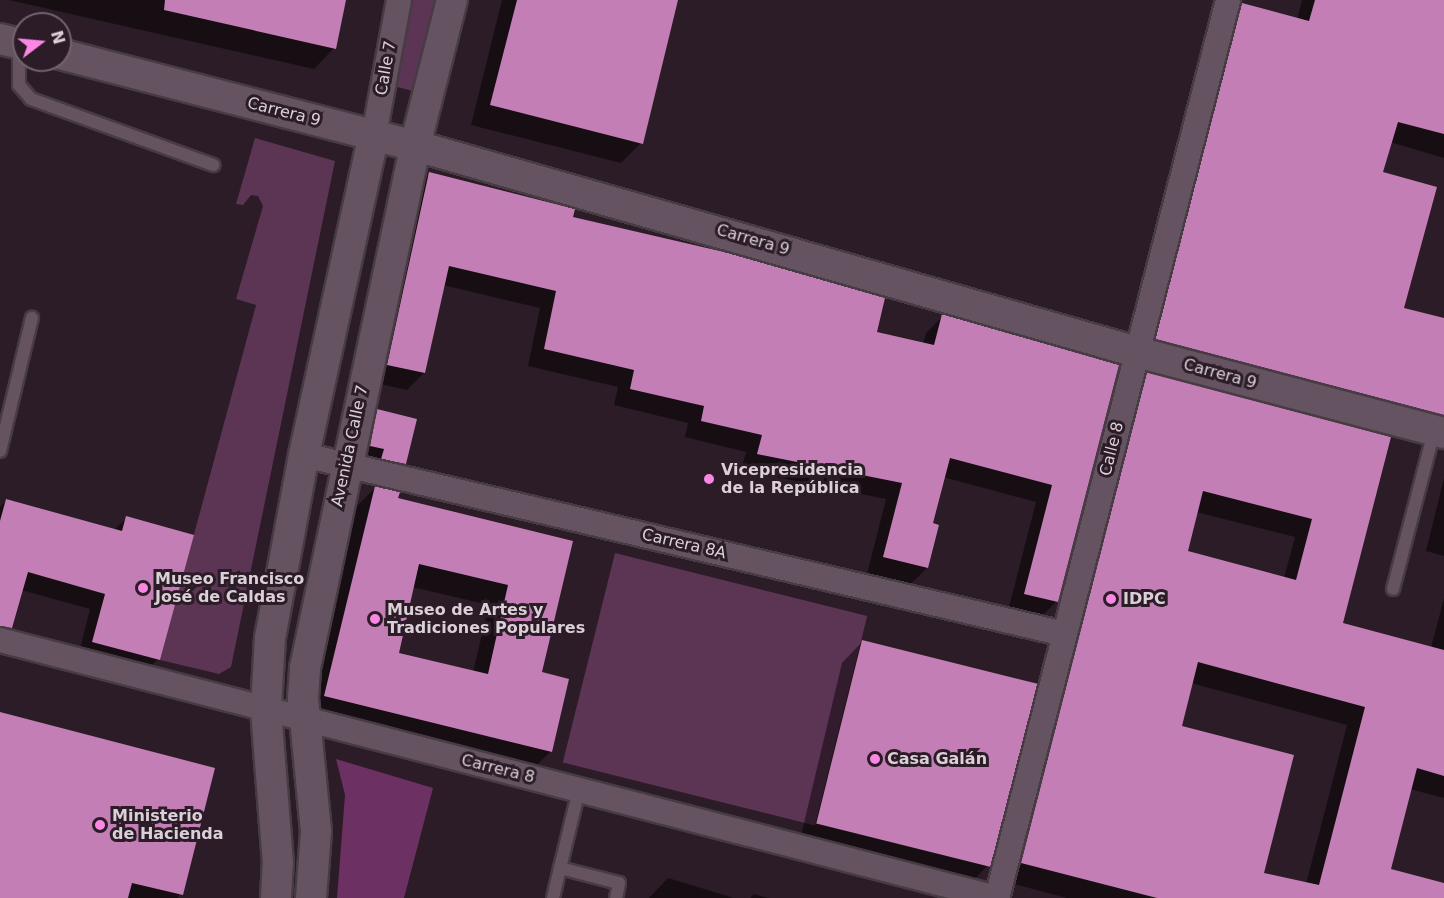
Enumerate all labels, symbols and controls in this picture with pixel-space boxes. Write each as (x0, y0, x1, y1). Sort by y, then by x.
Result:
north arrow (12, 12, 72, 72)
text: N (47, 28, 69, 46)
street label: Calle 7 (372, 39, 400, 97)
street label: Carrera 9 (245, 94, 323, 130)
street label: Carrera 9 (714, 220, 792, 260)
street label: Carrera 9 (1181, 355, 1259, 393)
street label: Avenida Calle 7 (328, 383, 372, 509)
street label: Calle 8 (1096, 420, 1128, 478)
place label: Vicepresidencia de la República (721, 460, 864, 498)
marker: Vicepresidencia de la República (702, 472, 716, 486)
street label: Carrera 8A (640, 525, 728, 563)
place label: Museo Francisco José de Caldas (155, 569, 304, 607)
marker: Museo Francisco José de Caldas (136, 581, 150, 595)
place label: IDPC (1123, 589, 1166, 609)
marker: IDPC (1104, 592, 1118, 606)
place label: Museo de Artes y Tradiciones Populares (387, 600, 585, 638)
marker: Museo de Artes y Tradiciones Populares (368, 612, 382, 626)
place label: Casa Galán (887, 749, 987, 769)
street label: Carrera 8 (459, 751, 537, 787)
marker: Casa Galán (868, 752, 882, 766)
place label: Ministerio de Hacienda (112, 806, 224, 844)
marker: Ministerio de Hacienda (93, 818, 107, 832)

